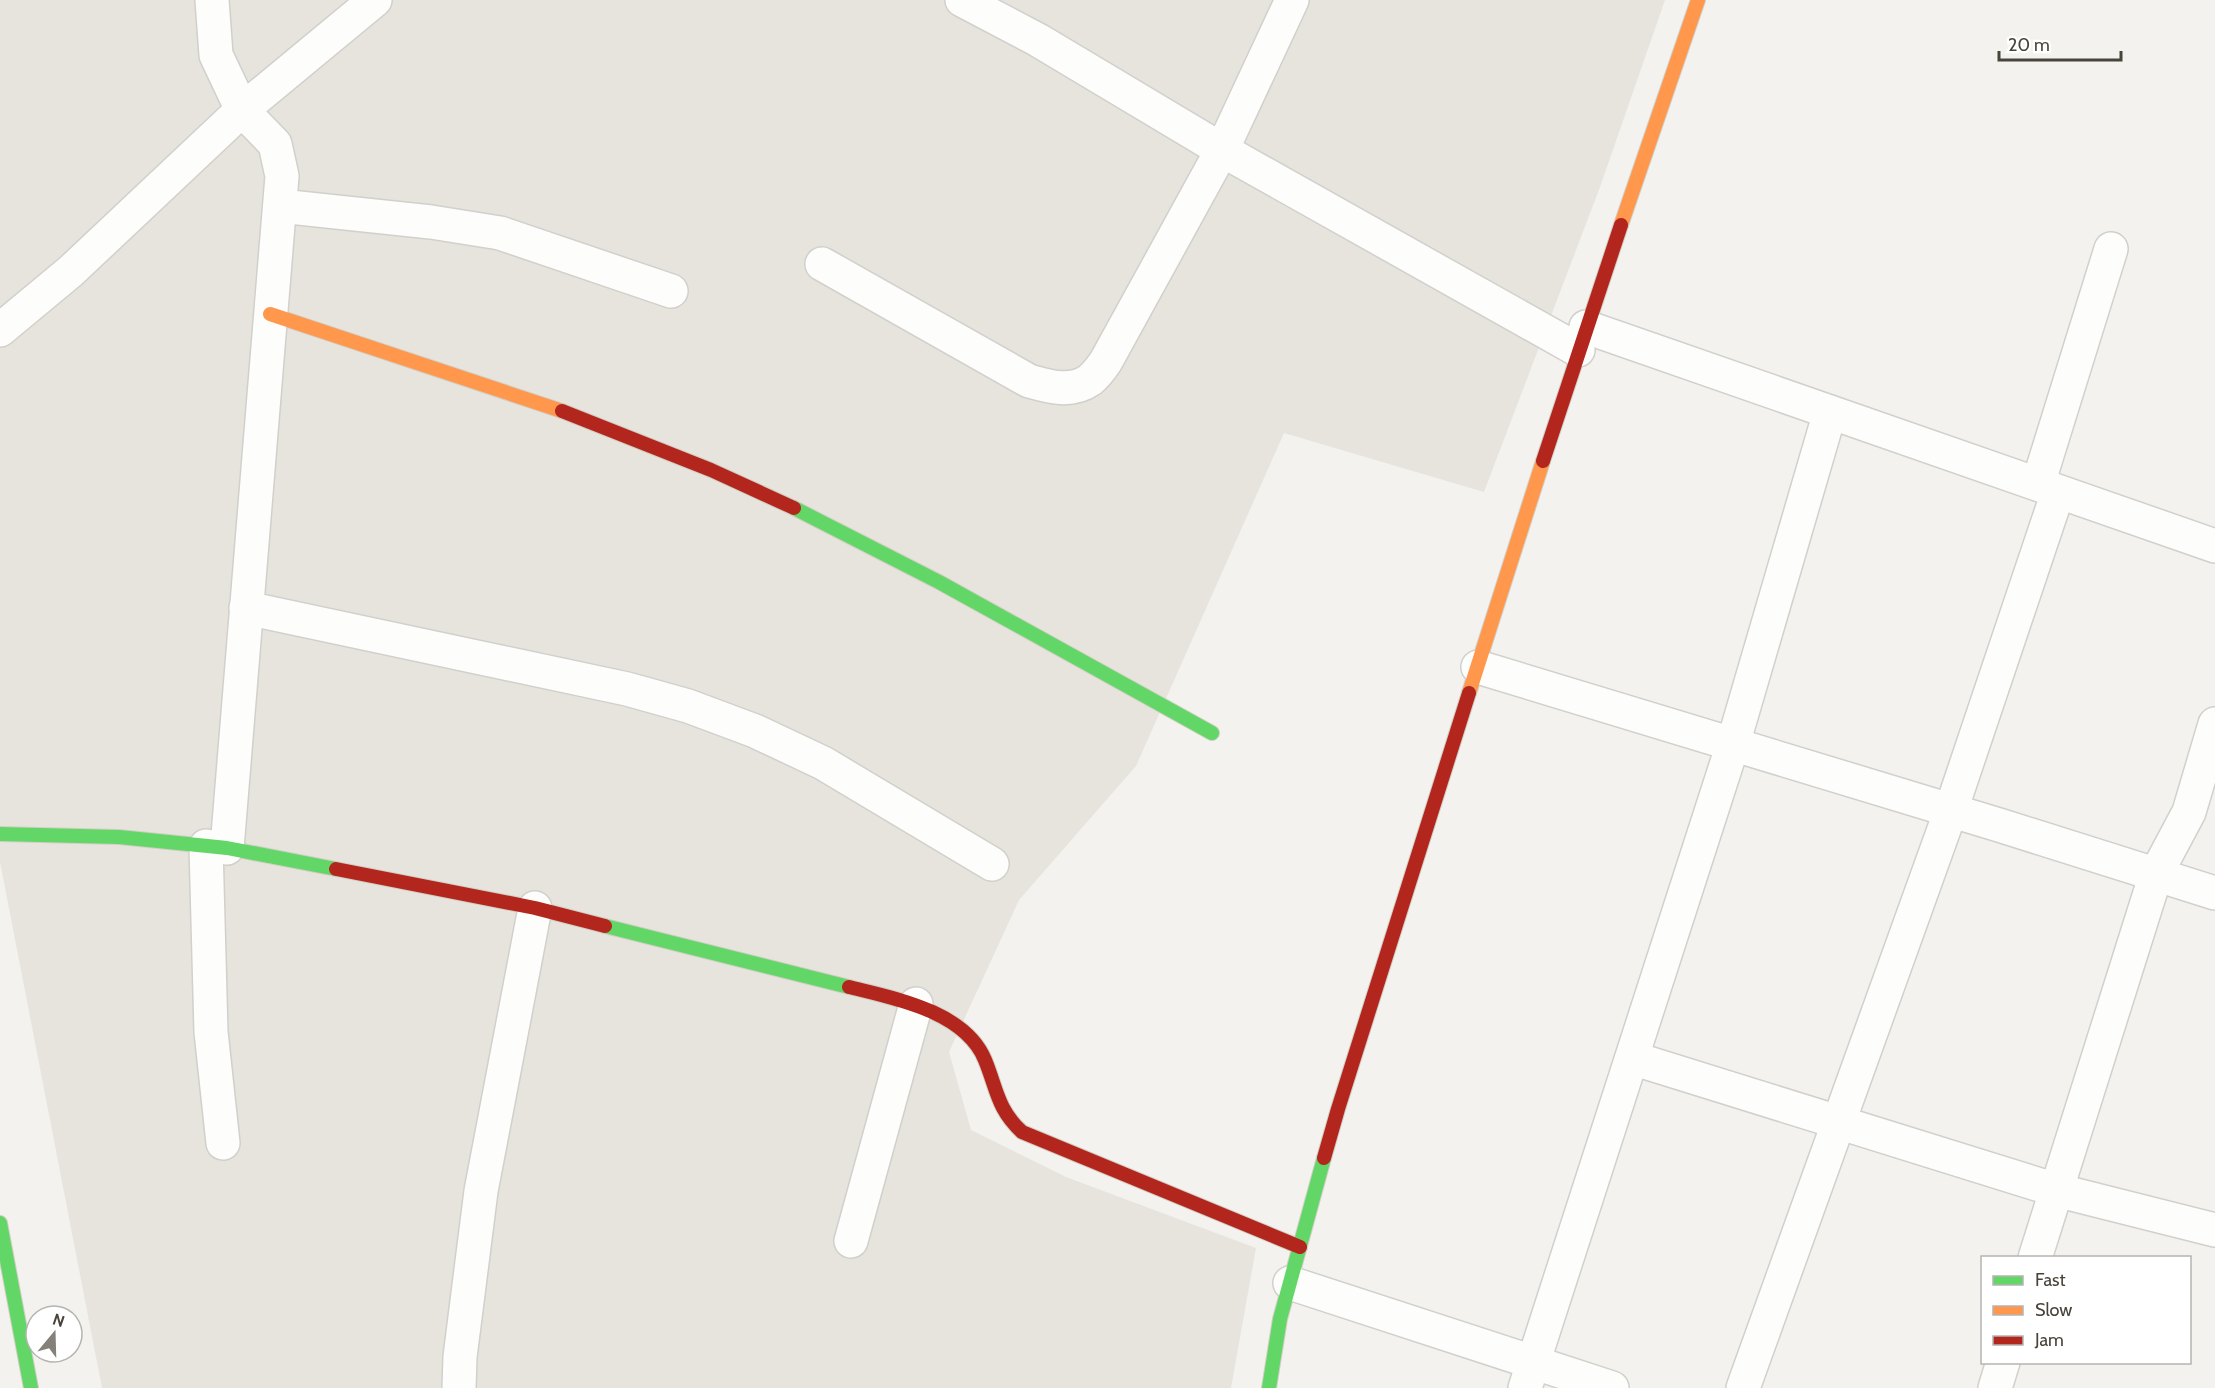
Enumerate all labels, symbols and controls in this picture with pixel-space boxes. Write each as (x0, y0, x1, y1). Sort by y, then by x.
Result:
scale bar (1999, 24, 2120, 62)
text: 20 m (2008, 34, 2050, 56)
legend (1981, 1256, 2191, 1364)
text: Fast (2035, 1269, 2066, 1291)
text: Slow (2035, 1299, 2072, 1321)
north arrow (24, 1304, 84, 1364)
text: N (50, 1309, 67, 1331)
text: Jam (2034, 1329, 2064, 1351)

